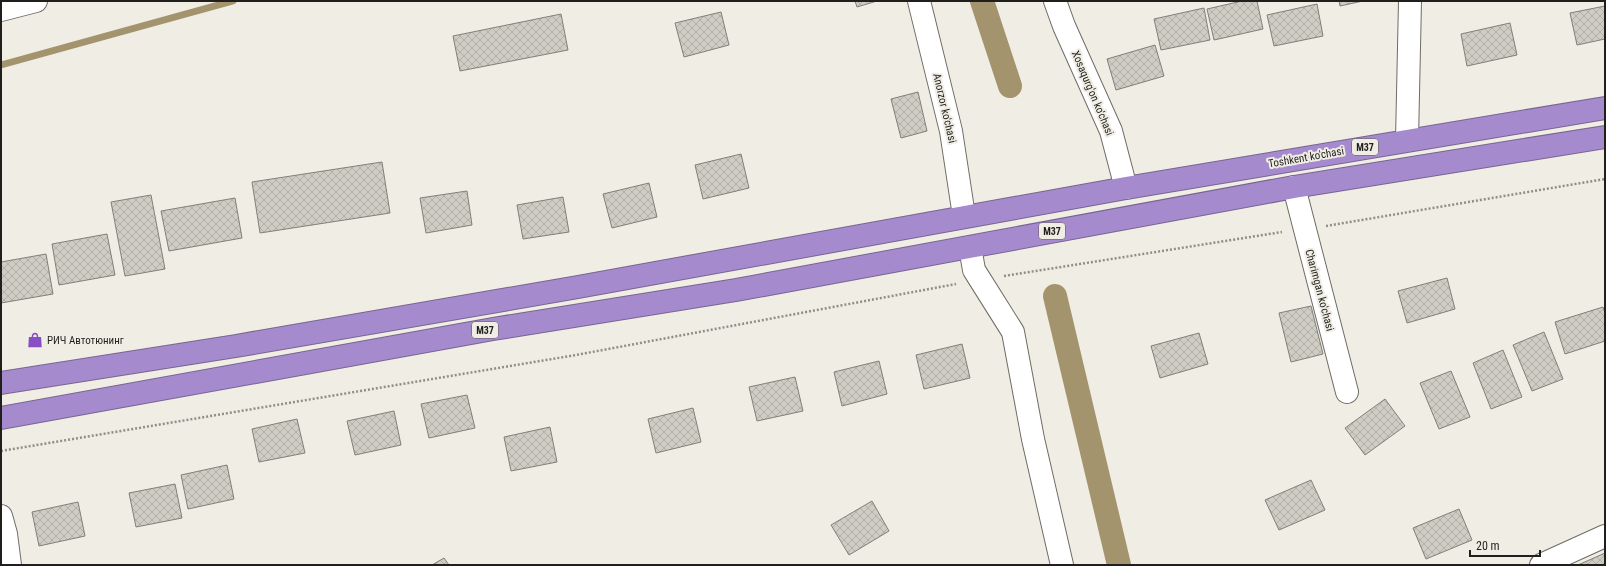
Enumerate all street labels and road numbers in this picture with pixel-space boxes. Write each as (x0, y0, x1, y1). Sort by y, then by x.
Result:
street label: Xosaqurg'on ko'chasi (1069, 49, 1116, 138)
street label: Anorzor ko'chasi (930, 72, 959, 144)
road number: M37 (1352, 139, 1378, 155)
street label: Toshkent ko'chasi (1267, 144, 1345, 171)
road number: M37 (1039, 223, 1065, 239)
street label: Charimgan ko'chasi (1302, 248, 1337, 332)
road number: M37 (472, 322, 498, 338)

